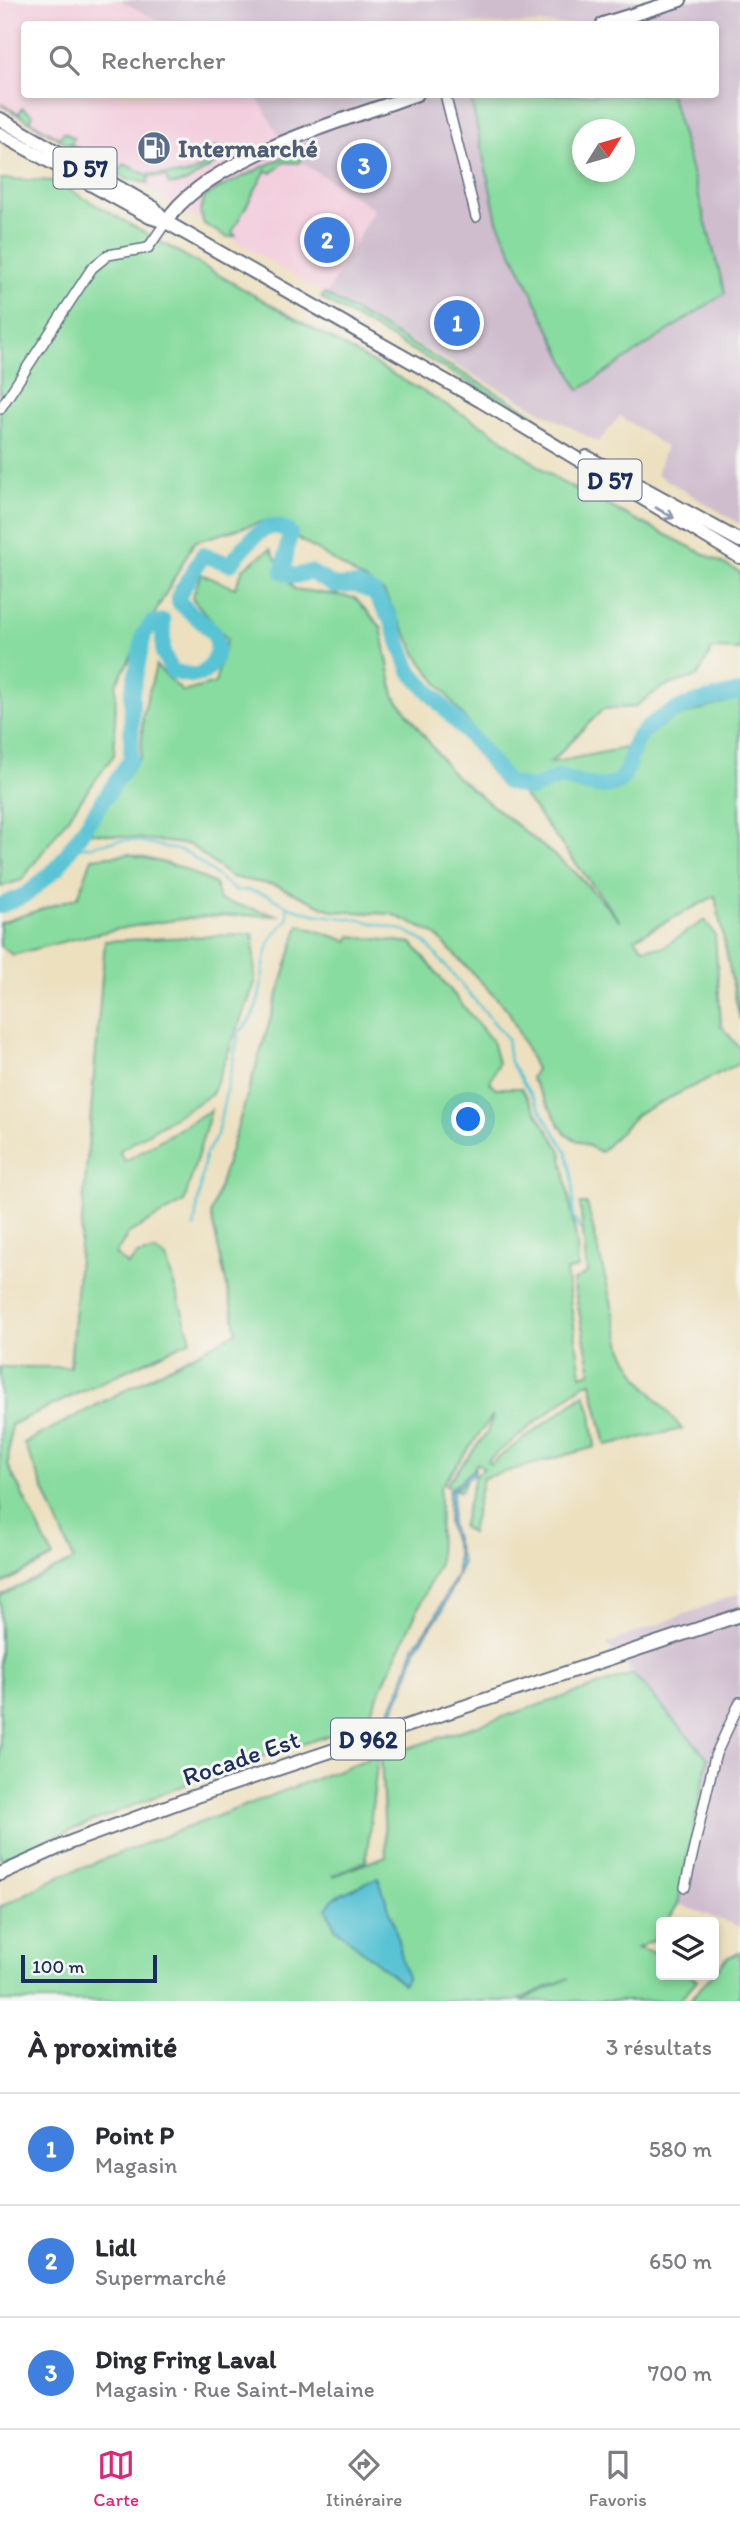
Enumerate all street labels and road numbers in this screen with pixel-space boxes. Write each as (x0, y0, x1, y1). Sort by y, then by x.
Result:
road number: D 57 (54, 148, 116, 188)
road number: D 57 (578, 460, 642, 500)
road number: D 962 (331, 1718, 405, 1759)
street label: Rocade Est (178, 1723, 304, 1793)

